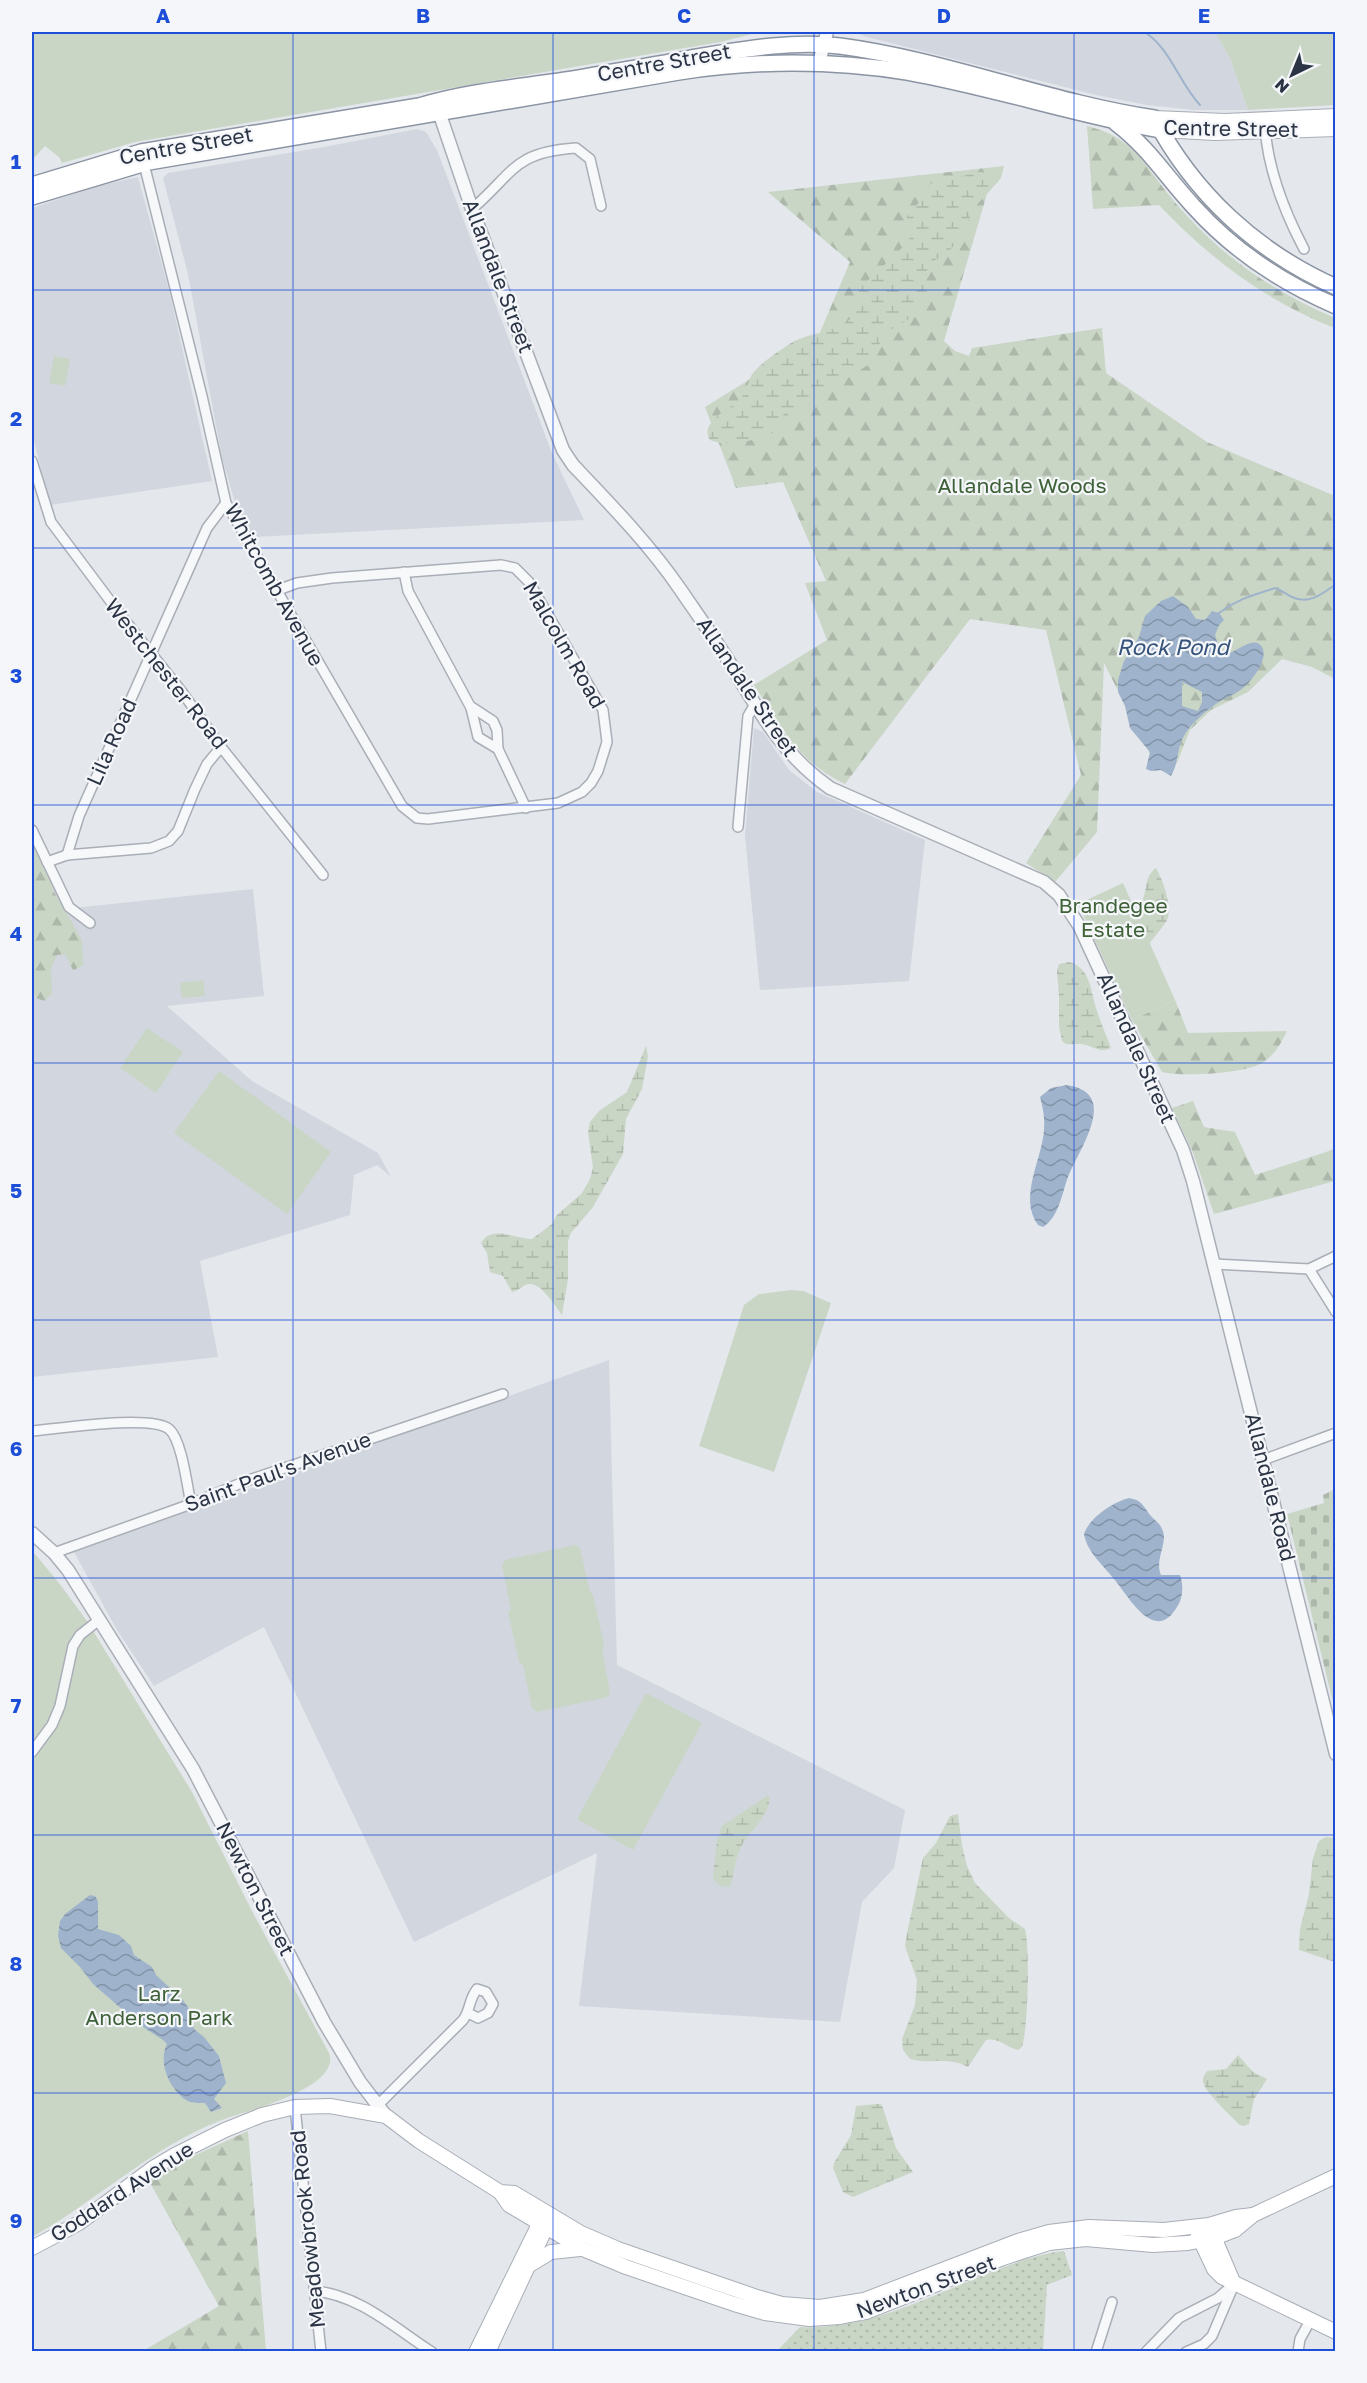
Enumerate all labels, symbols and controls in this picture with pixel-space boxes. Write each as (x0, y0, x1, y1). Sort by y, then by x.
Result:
text: A (156, 3, 170, 27)
text: B (416, 3, 430, 27)
text: C (677, 3, 691, 27)
text: D (937, 3, 951, 27)
text: E (1198, 3, 1210, 27)
street label: Centre Street (595, 37, 733, 87)
north arrow (1262, 45, 1322, 105)
text: N (1270, 75, 1293, 97)
street label: Centre Street (1163, 114, 1299, 142)
street label: Centre Street (117, 120, 255, 170)
text: 1 (11, 149, 21, 173)
street label: Allandale Street (458, 195, 540, 356)
text: 2 (10, 406, 22, 430)
park label: Allandale Woods (937, 472, 1107, 498)
street label: Whitcomb Avenue (219, 499, 330, 670)
street label: Malcolm Road (518, 576, 612, 713)
street label: Westchester Road (100, 593, 234, 754)
street label: Allandale Street (692, 612, 804, 761)
water label: Rock Pond (1117, 633, 1232, 660)
text: 3 (10, 663, 22, 687)
street label: Lila Road (80, 694, 142, 789)
park label: Brandegee Estate (1058, 892, 1168, 942)
text: 4 (10, 921, 22, 945)
street label: Allandale Street (1092, 968, 1182, 1127)
text: 5 (10, 1178, 22, 1202)
street label: Allandale Road (1240, 1410, 1302, 1564)
street label: Saint Paul's Avenue (181, 1425, 374, 1517)
text: 6 (10, 1436, 22, 1460)
text: 7 (11, 1693, 22, 1717)
street label: Newton Street (211, 1817, 301, 1960)
text: 8 (10, 1951, 22, 1975)
park label: Larz Anderson Park (85, 1980, 233, 2030)
street label: Meadowbrook Road (284, 2129, 330, 2329)
street label: Goddard Avenue (45, 2135, 198, 2247)
text: 9 (10, 2208, 22, 2232)
street label: Newton Street (852, 2249, 999, 2323)

